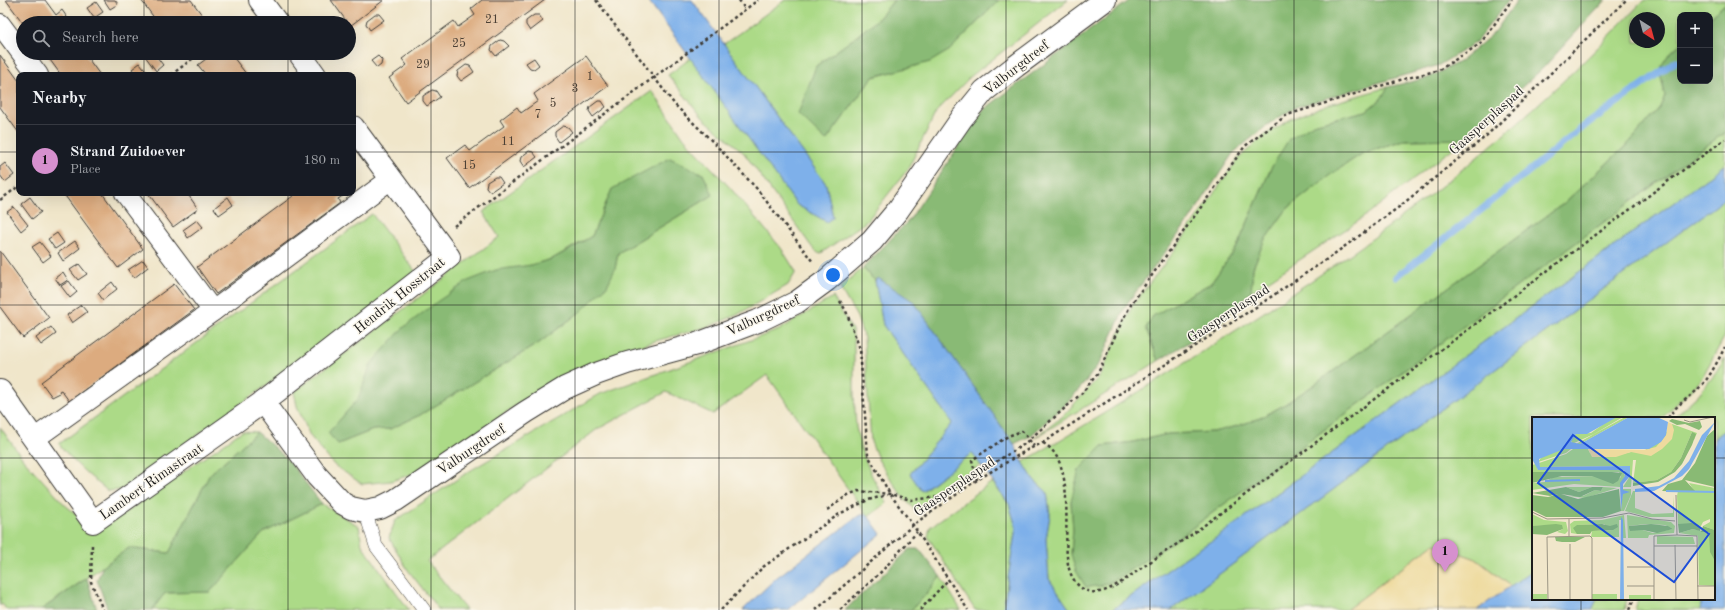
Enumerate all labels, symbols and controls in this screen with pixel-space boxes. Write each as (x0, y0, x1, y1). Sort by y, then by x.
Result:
north arrow (1629, 12, 1665, 48)
map controls (1677, 12, 1713, 84)
button: + (1677, 12, 1713, 48)
house number: 21 (485, 14, 499, 26)
search box (16, 16, 356, 60)
icon: search (30, 27, 52, 49)
text: Search here (62, 31, 139, 46)
house number: 25 (452, 37, 466, 50)
street label: Valburgdreef (981, 37, 1053, 98)
button: − (1677, 48, 1713, 84)
house number: 29 (416, 59, 430, 71)
house number: 1 (587, 71, 593, 83)
house number: 3 (572, 83, 578, 95)
street label: Gaasperplaspad (1447, 84, 1527, 158)
text: Nearby (32, 90, 87, 107)
house number: 5 (550, 97, 557, 110)
house number: 7 (535, 109, 541, 121)
house number: 11 (501, 136, 515, 148)
text: Strand Zuidoever (70, 145, 185, 160)
text: 1 (41, 154, 49, 167)
text: 180 m (303, 154, 340, 167)
house number: 15 (462, 159, 476, 172)
text: Place (70, 163, 100, 176)
street label: Hendrik Hosstraat (351, 255, 448, 337)
your location (823, 265, 843, 285)
street label: Gaasperplaspad (1185, 282, 1272, 346)
street label: Valburgdreef (725, 292, 803, 339)
inset map (1532, 417, 1715, 600)
street label: Valburgdreef (435, 421, 509, 478)
street label: Lambert Rimastraat (97, 441, 206, 523)
street label: Gaasperplaspad (911, 454, 998, 519)
pin: 1 (1432, 539, 1458, 572)

